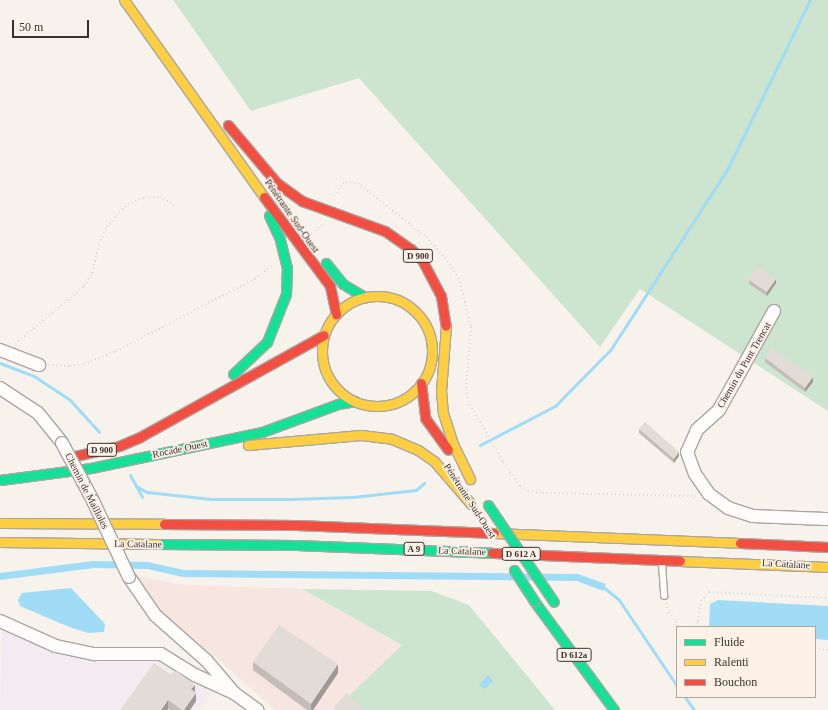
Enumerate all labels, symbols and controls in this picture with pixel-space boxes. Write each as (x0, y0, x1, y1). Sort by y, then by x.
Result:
scale bar (14, 12, 91, 38)
text: 50 m (19, 20, 43, 34)
street label: Pénétrante Sud-Ouest (262, 177, 322, 255)
road number: D 900 (402, 249, 434, 263)
street label: Chemin du Punt Trencat (714, 320, 774, 410)
street label: Rocade Ouest (151, 437, 209, 461)
road number: D 900 (86, 443, 118, 457)
street label: Chemin de Mailloles (63, 451, 111, 531)
street label: Pénétrante Sud-Ouest (441, 461, 499, 541)
street label: La Catalane (114, 538, 162, 550)
road number: A 9 (403, 542, 425, 556)
street label: La Catalane (438, 544, 486, 558)
road number: D 612 A (501, 547, 541, 561)
street label: La Catalane (762, 557, 810, 571)
legend (676, 626, 816, 698)
text: Fluide (714, 635, 745, 649)
road number: D 612a (556, 648, 592, 662)
text: Ralenti (714, 655, 749, 669)
text: Bouchon (714, 675, 757, 689)

